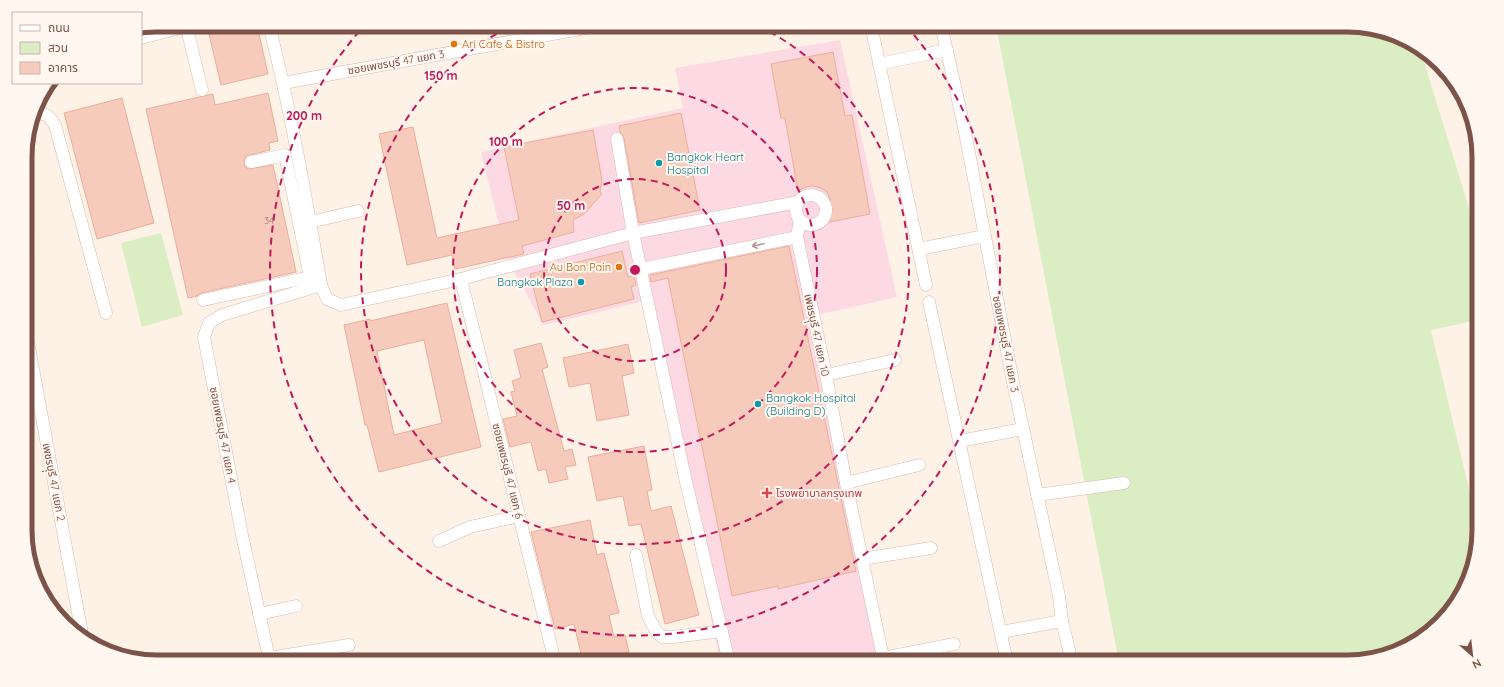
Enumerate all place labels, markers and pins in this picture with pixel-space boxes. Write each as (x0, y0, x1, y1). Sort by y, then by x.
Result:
place label: Ari Cafe & Bistro (462, 37, 545, 51)
marker: Ari Cafe & Bistro (449, 39, 459, 49)
place label: Bangkok Heart Hospital (667, 150, 744, 177)
marker: Bangkok Heart Hospital (654, 158, 664, 168)
place label: Au Bon Pain (550, 260, 611, 274)
marker: Au Bon Pain (614, 262, 624, 272)
centre of rings (628, 263, 642, 277)
place label: Bangkok Plaza (497, 275, 573, 289)
marker: Bangkok Plaza (576, 277, 586, 287)
place label: Bangkok Hospital (Building D) (766, 391, 856, 418)
marker: Bangkok Hospital (Building D) (753, 399, 763, 409)
place label: โรงพยาบาลกรุงเทพ (776, 486, 862, 500)
marker: โรงพยาบาลกรุงเทพ (761, 487, 773, 499)

